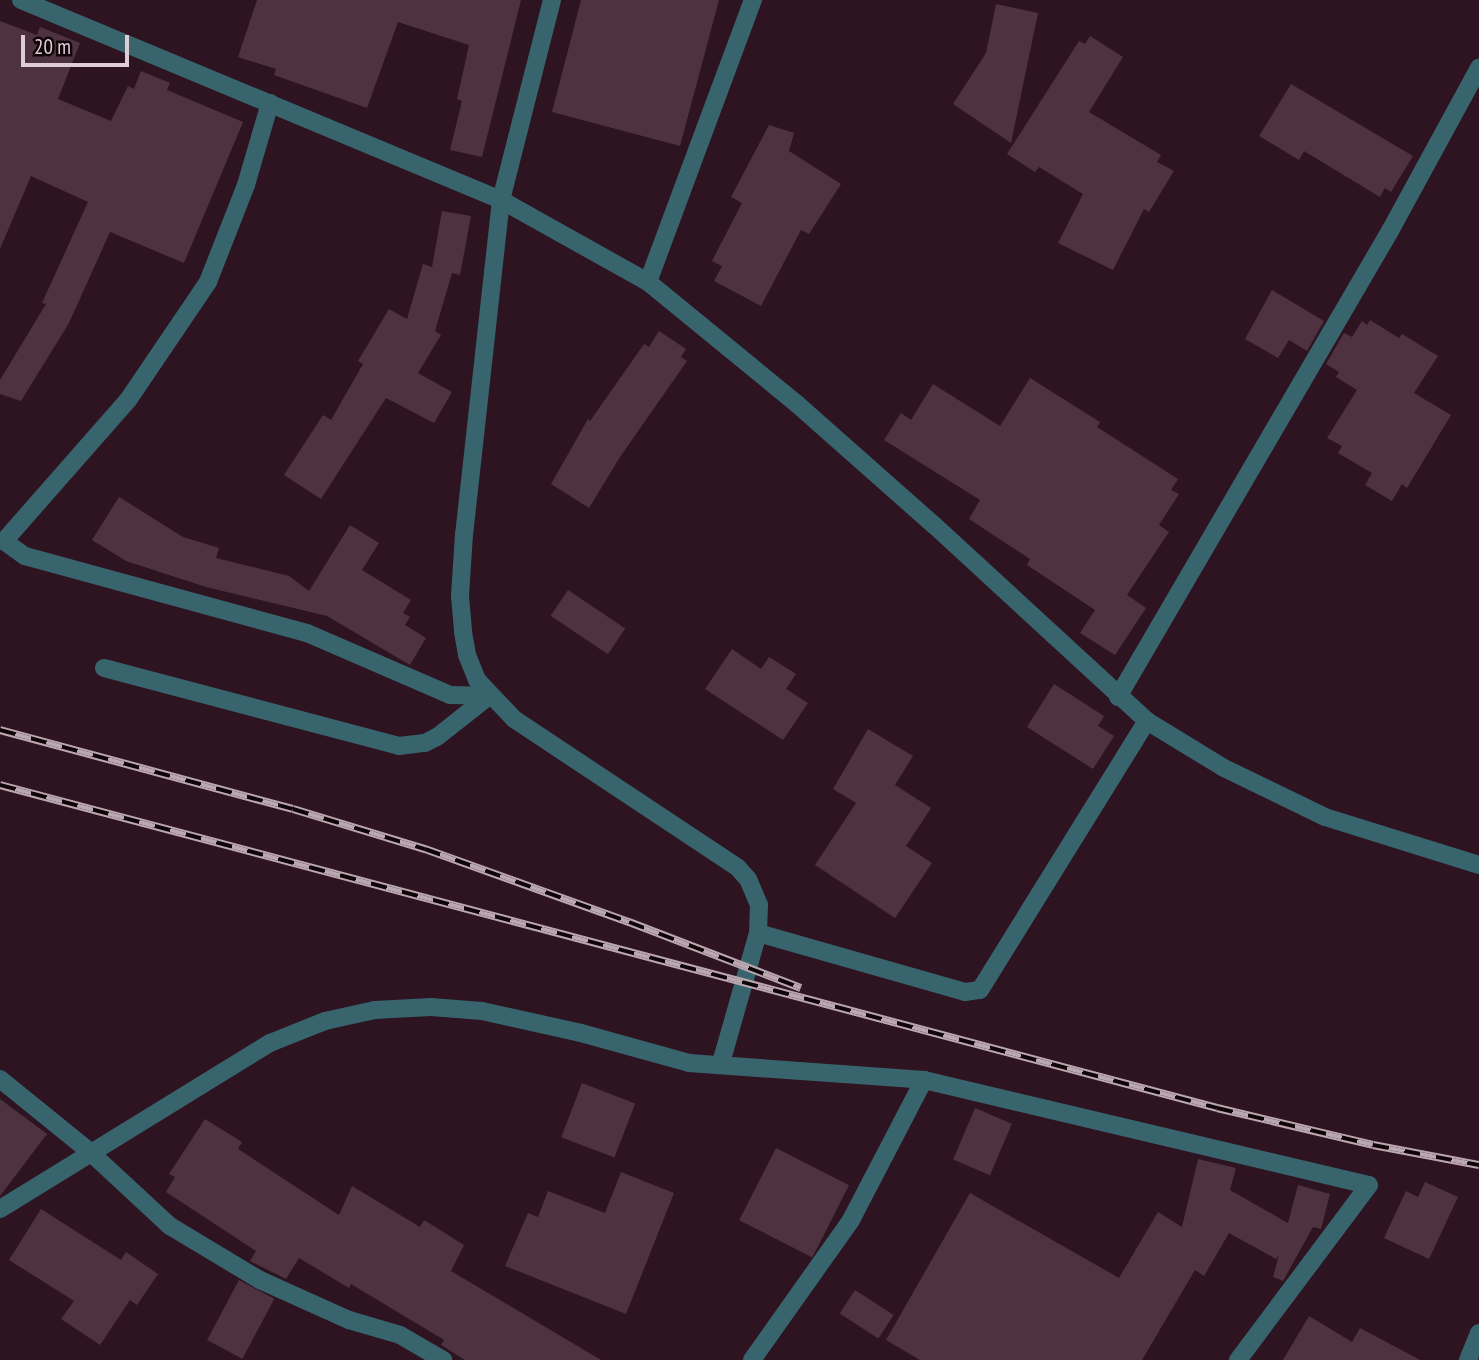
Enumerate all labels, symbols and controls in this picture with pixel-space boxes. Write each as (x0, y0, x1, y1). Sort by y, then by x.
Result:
scale bar (24, 21, 133, 65)
text: 20 m (34, 33, 71, 60)

